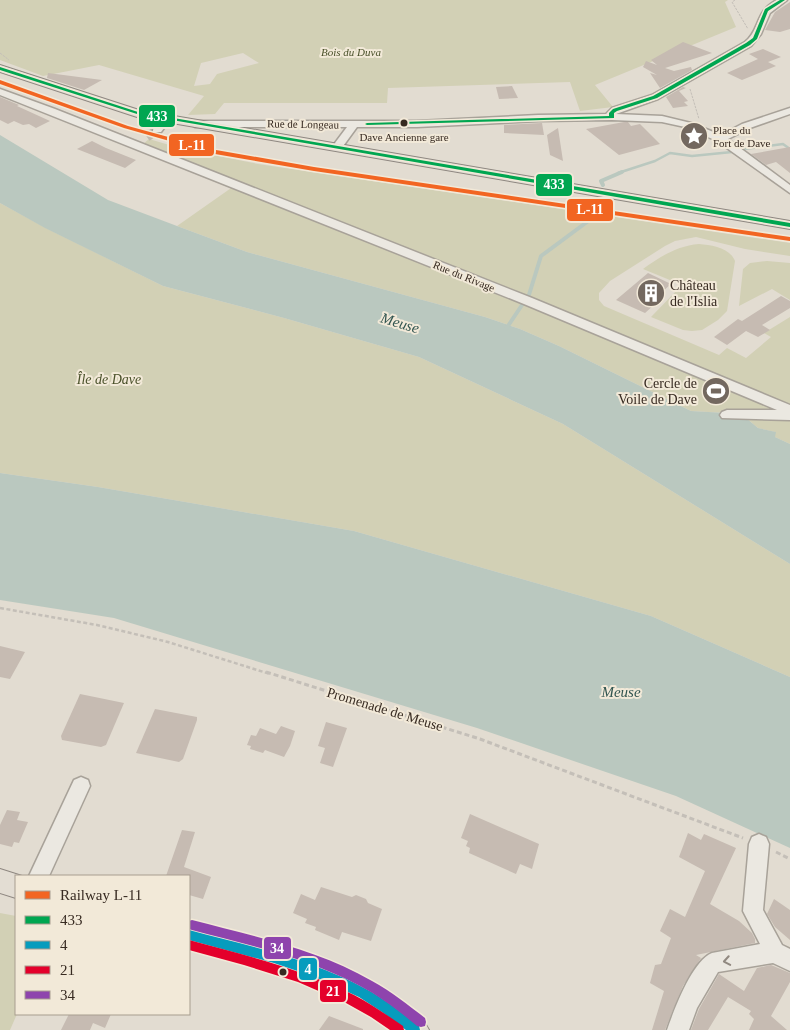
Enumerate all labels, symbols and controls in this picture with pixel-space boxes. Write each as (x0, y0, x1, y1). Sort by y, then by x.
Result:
park label: Bois du Duva (321, 46, 381, 58)
line badge: 433 (138, 104, 176, 128)
text: 433 (147, 109, 168, 124)
street label: Rue de Longeau (267, 117, 340, 131)
marker: Dave Ancienne gare (399, 118, 409, 128)
place icon: Place du Fort de Dave (679, 121, 709, 151)
place label: Place du Fort de Dave (713, 124, 771, 149)
place label: Dave Ancienne gare (359, 131, 449, 143)
line badge: L-11 (168, 133, 215, 157)
text: L-11 (178, 138, 206, 153)
line badge: 433 (535, 173, 573, 197)
text: 433 (544, 177, 565, 192)
line badge: L-11 (566, 198, 614, 222)
text: L-11 (576, 202, 604, 217)
street label: Rue du Rivage (431, 258, 497, 294)
building icon: Château de l'Islia (636, 278, 666, 308)
place label: Château de l'Islia (670, 278, 718, 309)
water label: Meuse (378, 309, 421, 336)
park label: Île de Dave (76, 371, 141, 387)
place label: Cercle de Voile de Dave (618, 376, 697, 407)
sports icon: Cercle de Voile de Dave (701, 376, 731, 406)
water label: Meuse (600, 684, 641, 700)
street label: Promenade de Meuse (325, 685, 445, 734)
legend (15, 875, 190, 1015)
text: Railway L-11 (60, 887, 142, 903)
text: 433 (60, 912, 83, 928)
line badge: 34 (263, 936, 292, 960)
text: 4 (60, 937, 68, 953)
text: 34 (270, 941, 284, 956)
one-way arrow (722, 955, 731, 965)
line badge: 4 (298, 957, 318, 981)
text: 21 (60, 962, 75, 978)
text: 4 (305, 962, 312, 977)
unlabelled marker (278, 967, 288, 977)
line badge: 21 (319, 979, 347, 1003)
text: 21 (326, 984, 340, 999)
text: 34 (60, 987, 76, 1003)

